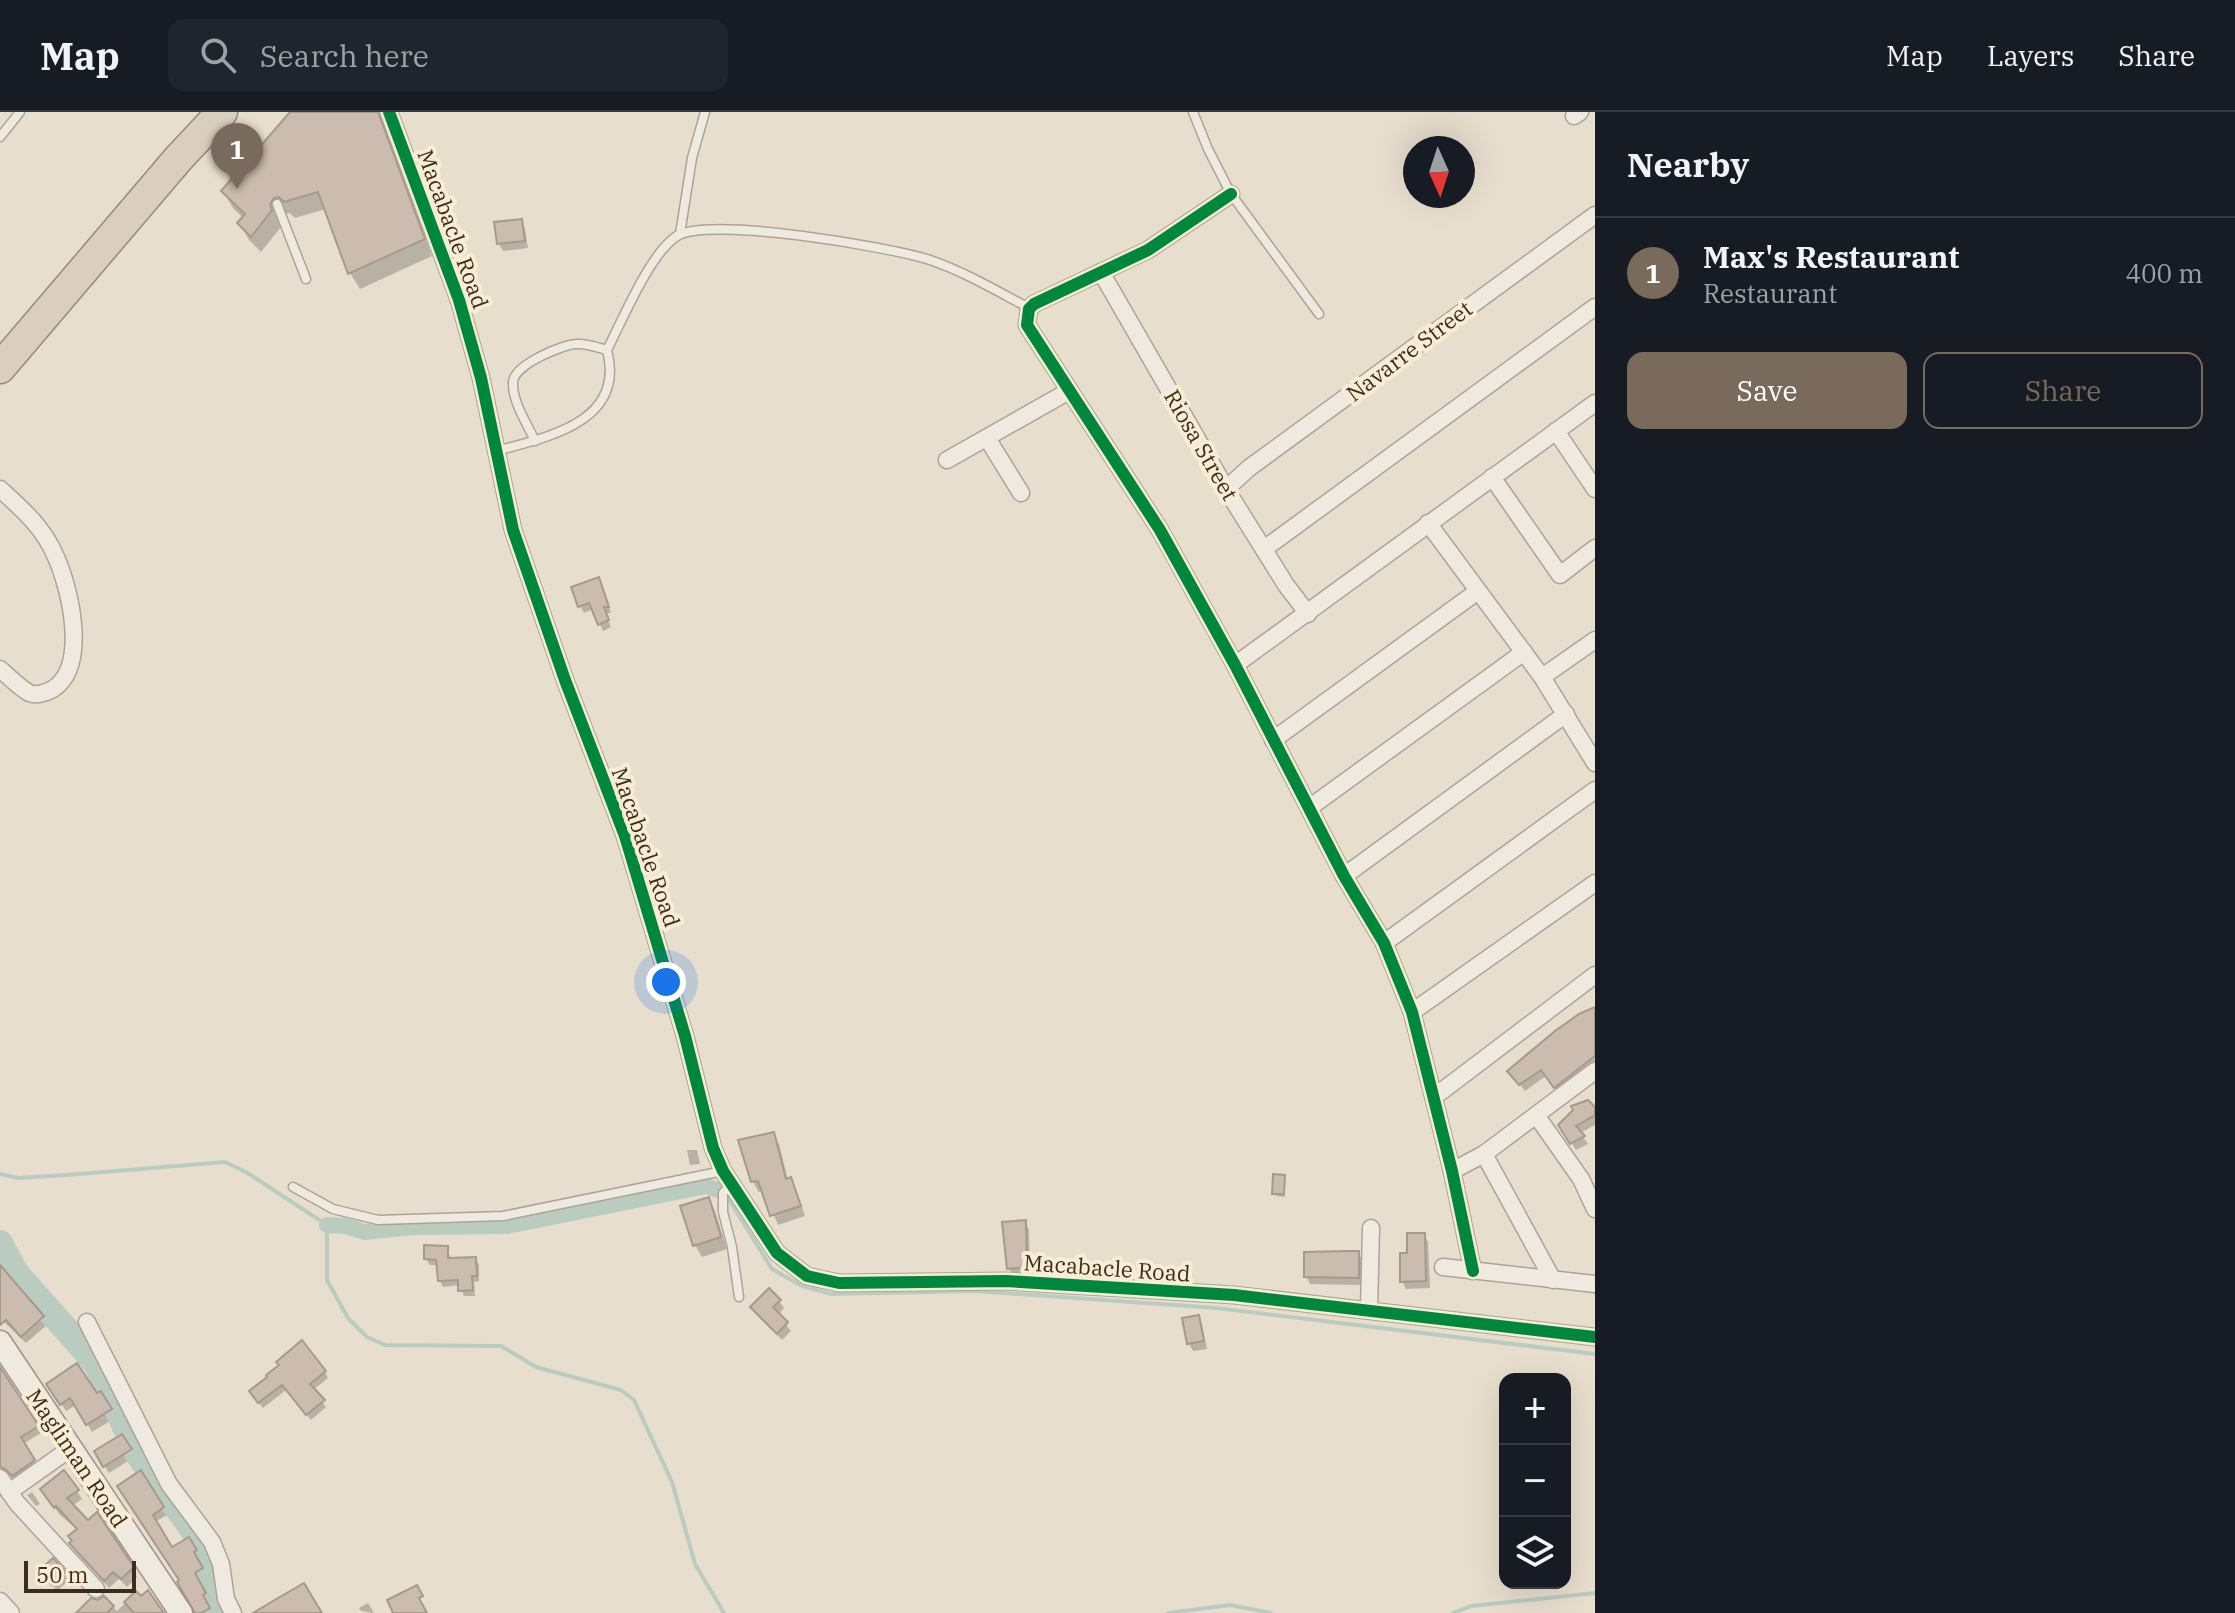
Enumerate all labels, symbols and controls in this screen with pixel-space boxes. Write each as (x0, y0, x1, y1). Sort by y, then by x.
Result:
search box (168, 19, 728, 91)
text: Map (40, 31, 120, 80)
icon: search (196, 33, 240, 77)
text: Search here (260, 36, 429, 75)
text: Map (1886, 37, 1943, 74)
text: Layers (1987, 37, 2074, 74)
text: Share (2118, 37, 2195, 74)
pin: 1 (211, 123, 263, 189)
north arrow (1403, 136, 1475, 208)
text: Nearby (1627, 142, 1749, 186)
street label: Macabacle Road (411, 145, 496, 312)
text: Max's Restaurant (1703, 237, 1959, 276)
text: 1 (1645, 256, 1661, 290)
text: 400 m (2125, 256, 2203, 290)
text: Restaurant (1703, 276, 1837, 310)
street label: Navarre Street (1340, 294, 1478, 407)
button: Save (1627, 352, 1907, 429)
button: Share (1923, 352, 2203, 429)
street label: Riosa Street (1158, 384, 1245, 506)
street label: Macabacle Road (606, 763, 687, 931)
your location (646, 962, 686, 1002)
street label: Macabacle Road (1023, 1247, 1191, 1288)
map controls (1499, 1373, 1571, 1589)
button: + (1499, 1373, 1571, 1445)
street label: Magliman Road (20, 1383, 135, 1533)
button: − (1499, 1445, 1571, 1517)
button: layers (1499, 1517, 1571, 1589)
scale bar (24, 1557, 136, 1593)
text: 50 m (36, 1560, 88, 1589)

